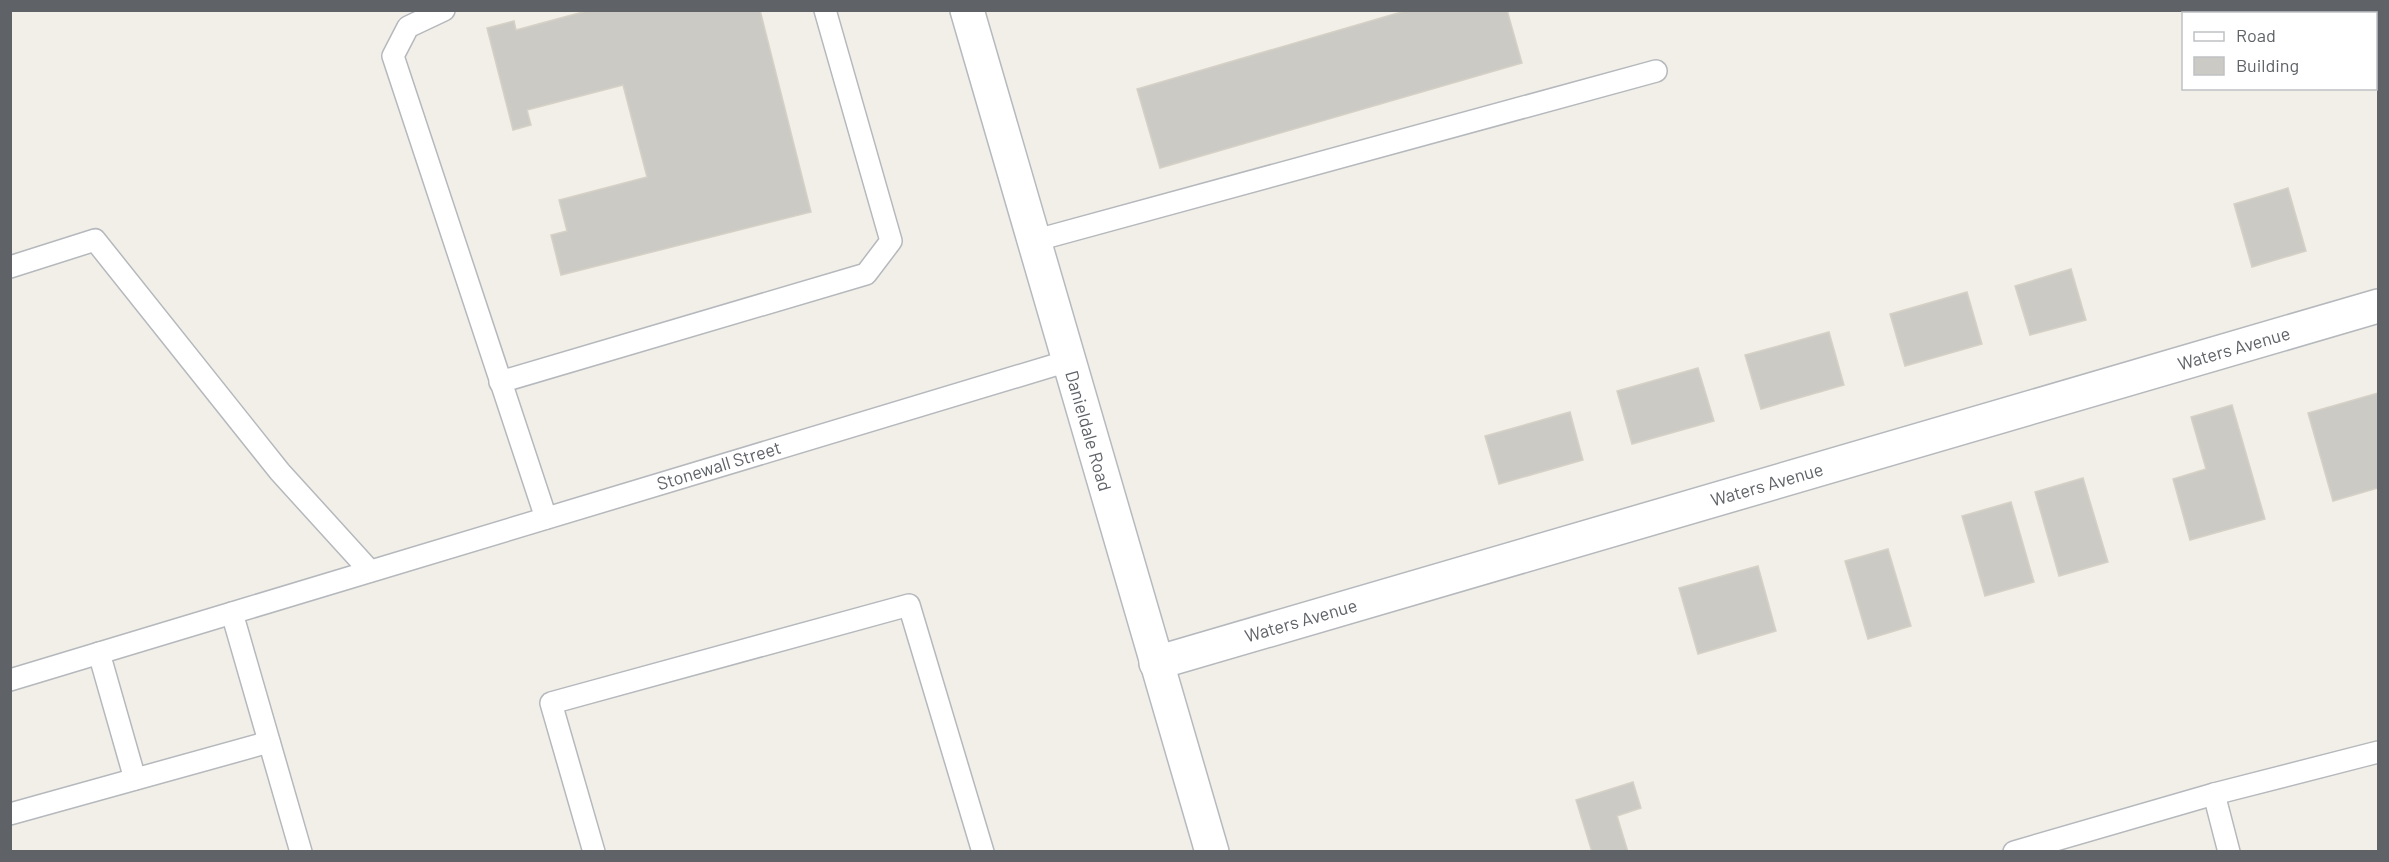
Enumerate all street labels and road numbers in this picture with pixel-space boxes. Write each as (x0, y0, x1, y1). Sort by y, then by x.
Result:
street label: Waters Avenue (2175, 321, 2292, 375)
street label: Danieldale Road (1061, 368, 1117, 494)
street label: Stonewall Street (654, 436, 783, 494)
street label: Waters Avenue (1708, 457, 1825, 511)
street label: Waters Avenue (1242, 593, 1359, 647)

